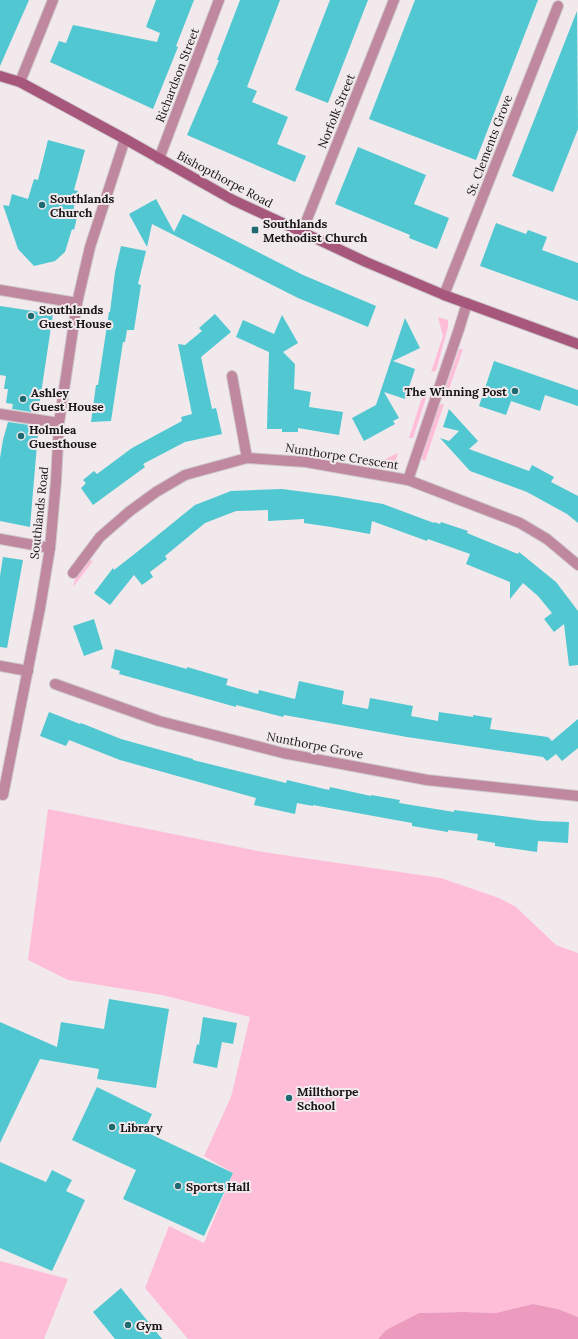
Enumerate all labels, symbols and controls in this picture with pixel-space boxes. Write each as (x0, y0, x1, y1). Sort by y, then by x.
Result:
street label: Richardson Street (152, 25, 202, 124)
street label: Norfolk Street (314, 71, 358, 150)
street label: St. Clements Grove (463, 92, 515, 198)
street label: Bishopthorpe Road (175, 147, 275, 211)
place label: Southlands Church (50, 191, 115, 220)
marker: Southlands Church (37, 200, 47, 210)
place label: Southlands Methodist Church (263, 216, 368, 245)
marker: Southlands Methodist Church (250, 225, 260, 235)
place label: Southlands Guest House (39, 302, 112, 331)
marker: Southlands Guest House (26, 311, 36, 321)
place label: The Winning Post (405, 384, 508, 399)
place label: Ashley Guest House (31, 385, 104, 414)
marker: The Winning Post (510, 386, 520, 396)
marker: Ashley Guest House (18, 394, 28, 404)
place label: Holmlea Guesthouse (29, 422, 97, 451)
marker: Holmlea Guesthouse (16, 431, 26, 441)
street label: Nunthorpe Crescent (284, 440, 400, 472)
street label: Southlands Road (27, 466, 51, 560)
street label: Nunthorpe Grove (265, 728, 365, 762)
place label: Millthorpe School (297, 1084, 359, 1113)
marker: Millthorpe School (284, 1093, 294, 1103)
place label: Library (120, 1120, 163, 1135)
marker: Library (107, 1122, 117, 1132)
place label: Sports Hall (186, 1179, 250, 1194)
marker: Sports Hall (173, 1181, 183, 1191)
place label: Gym (136, 1318, 163, 1333)
marker: Gym (123, 1320, 133, 1330)

